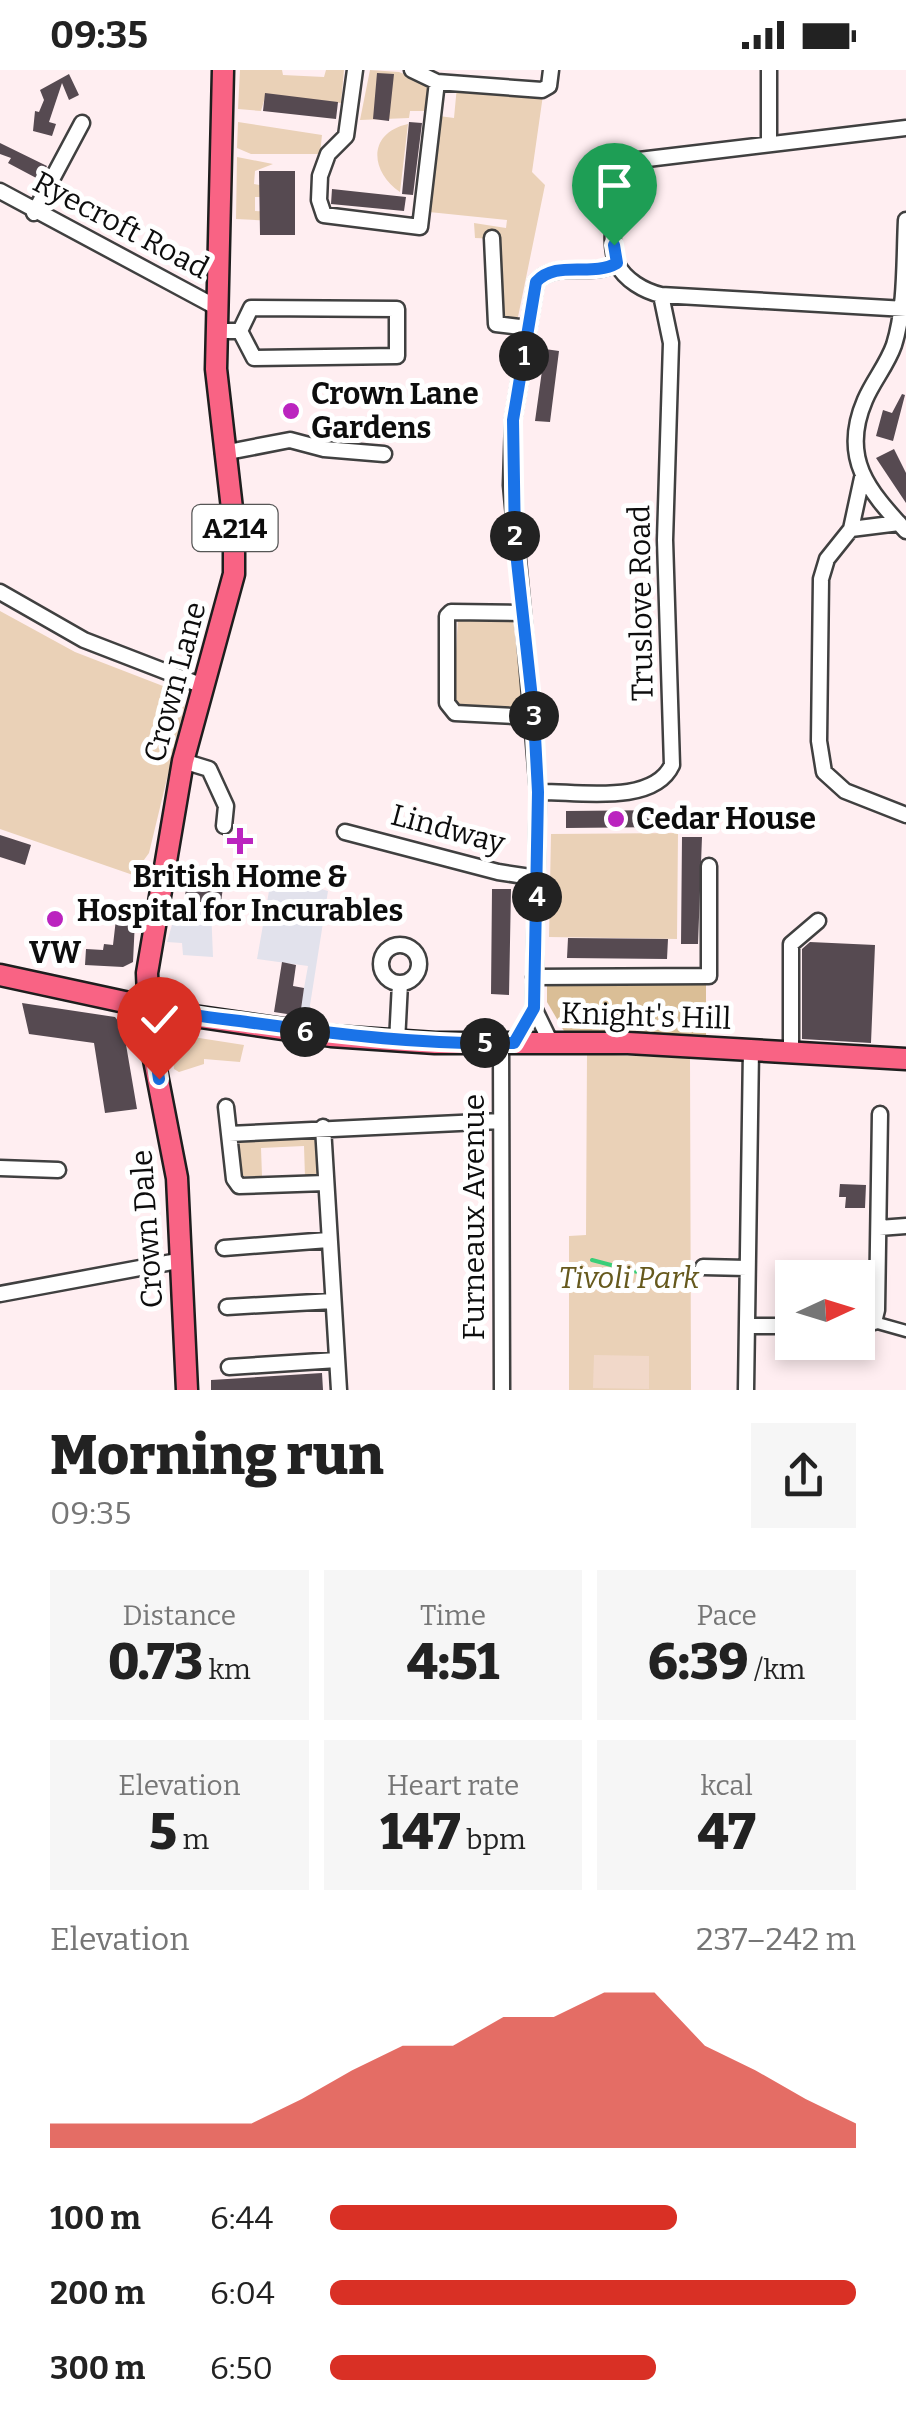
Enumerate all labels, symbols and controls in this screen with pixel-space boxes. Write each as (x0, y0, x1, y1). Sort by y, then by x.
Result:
text: 09:35 (50, 12, 148, 58)
pin (572, 143, 657, 246)
icon: arrive (587, 158, 642, 213)
street label: Ryecroft Road (27, 164, 215, 286)
pin: 1 (499, 331, 549, 381)
text: 1 (518, 339, 530, 372)
place label: Crown Lane Gardens (311, 376, 479, 446)
marker: Crown Lane Gardens (280, 400, 302, 422)
street label: Truslove Road (621, 504, 661, 702)
road number: A214 (192, 505, 278, 551)
pin: 2 (490, 511, 540, 561)
text: 2 (507, 519, 523, 552)
street label: Crown Lane (136, 598, 214, 766)
pin: 3 (509, 691, 559, 741)
text: 3 (526, 699, 542, 732)
street label: Lindway (387, 797, 509, 861)
place label: Cedar House (636, 801, 816, 837)
marker: Cedar House (605, 808, 627, 830)
marker: British Home & Hospital for Incurables (227, 828, 253, 854)
place label: British Home & Hospital for Incurables (77, 859, 403, 929)
pin: 4 (512, 872, 562, 922)
text: 4 (528, 880, 546, 913)
marker: VW (44, 908, 66, 930)
place label: VW (29, 935, 81, 971)
pin (117, 977, 202, 1080)
icon: check (132, 992, 187, 1047)
street label: Knight's Hill (560, 995, 732, 1037)
pin: 6 (280, 1007, 330, 1057)
text: 6 (297, 1015, 313, 1048)
pin: 5 (460, 1018, 510, 1068)
text: 5 (477, 1026, 493, 1059)
street label: Furneaux Avenue (456, 1094, 492, 1340)
street label: Crown Dale (124, 1149, 170, 1309)
park label: Tivoli Park (559, 1260, 700, 1296)
north arrow (775, 1260, 875, 1360)
map controls (775, 1260, 875, 1360)
text: Morning run (50, 1423, 384, 1489)
button: share (751, 1423, 856, 1528)
text: 09:35 (50, 1494, 131, 1532)
text: Distance (123, 1599, 236, 1632)
text: Time (420, 1599, 486, 1632)
text: Pace (696, 1599, 757, 1632)
text: 0.73 (108, 1632, 203, 1692)
text: 4:51 (407, 1632, 499, 1692)
text: 6:39 (648, 1632, 748, 1692)
text: km (203, 1653, 251, 1686)
text: /km (748, 1653, 805, 1686)
text: Elevation (118, 1769, 240, 1802)
text: Heart rate (387, 1769, 519, 1802)
text: kcal (701, 1769, 753, 1802)
text: 5 (149, 1802, 177, 1862)
text: 147 (380, 1802, 461, 1862)
text: 47 (698, 1802, 756, 1862)
text: m (177, 1823, 209, 1856)
text: bpm (461, 1823, 526, 1856)
text: Elevation (50, 1920, 190, 1958)
text: 237–242 m (696, 1920, 856, 1958)
text: 100 m (50, 2199, 141, 2237)
text: 6:44 (210, 2199, 273, 2237)
text: 200 m (50, 2274, 145, 2312)
text: 6:04 (210, 2274, 275, 2312)
text: 300 m (50, 2349, 145, 2387)
text: 6:50 (210, 2349, 273, 2387)

